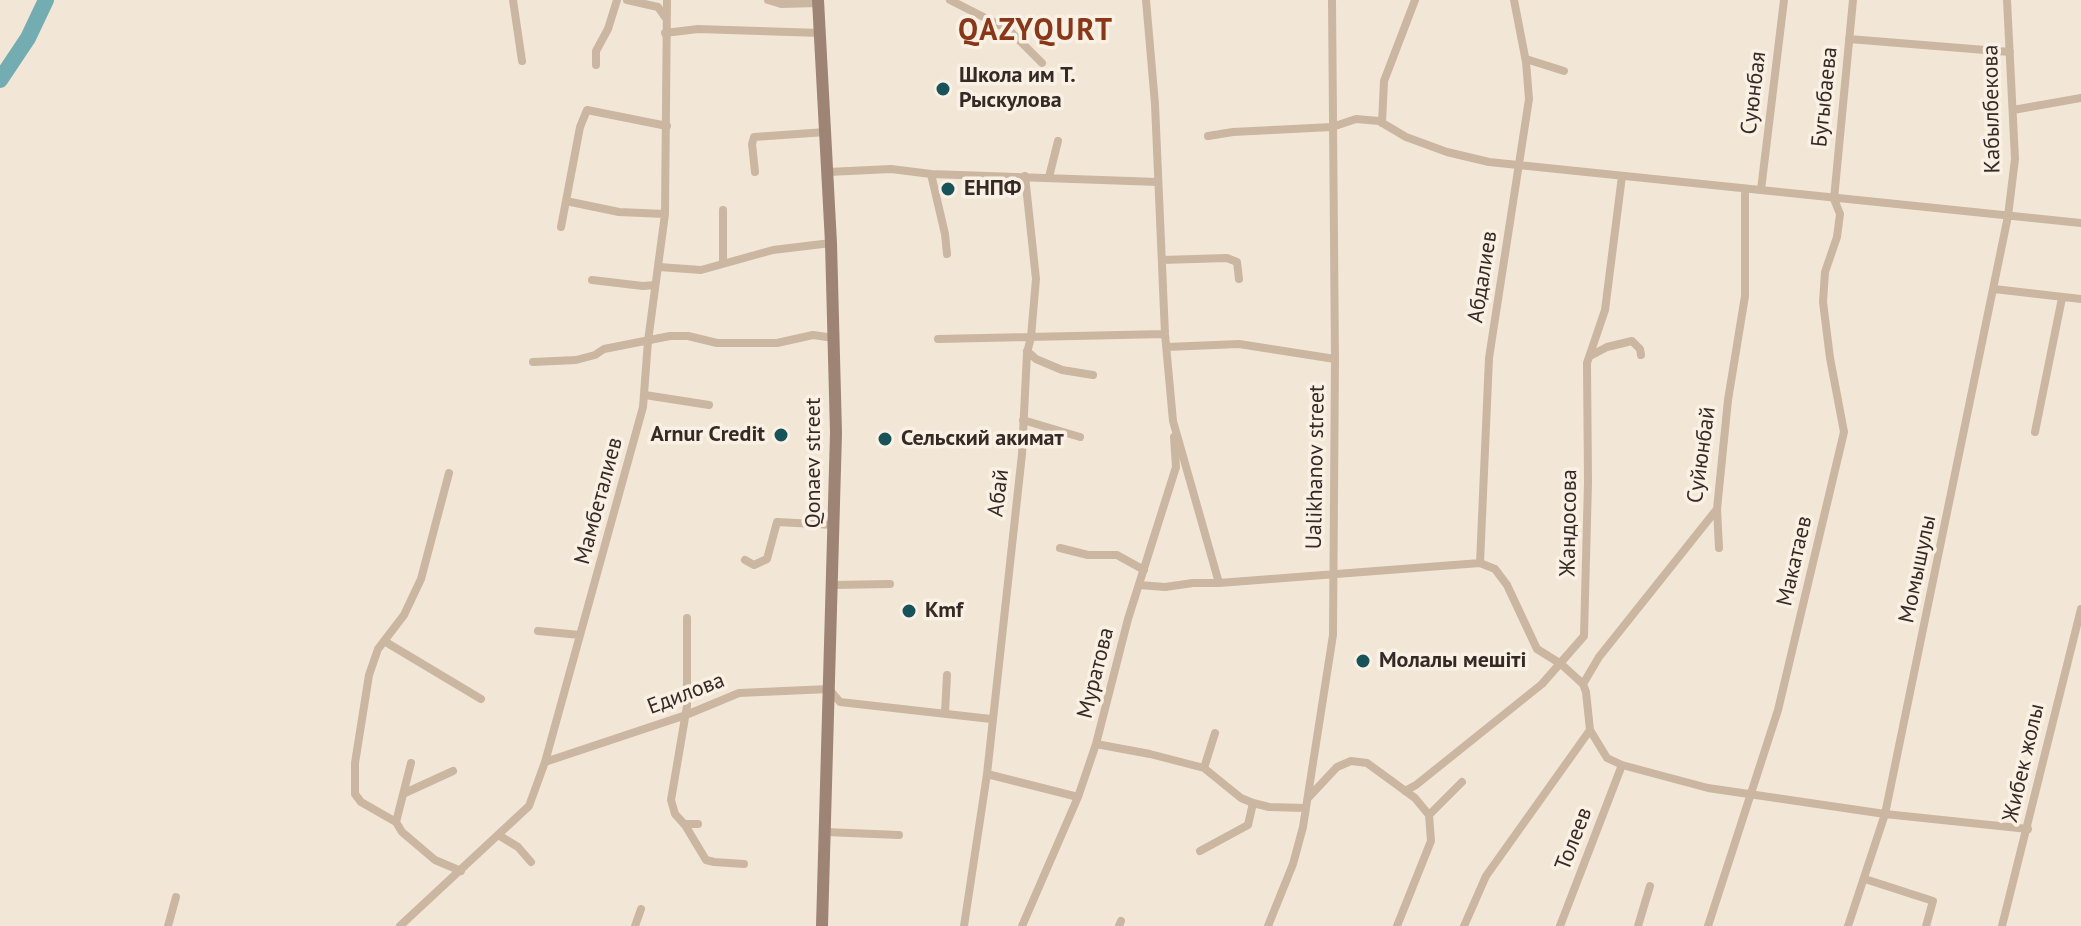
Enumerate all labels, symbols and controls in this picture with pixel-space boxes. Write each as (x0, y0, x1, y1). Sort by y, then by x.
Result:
district label: QAZYQURT (958, 13, 1114, 49)
street label: Кабылбекова (1978, 44, 2006, 174)
street label: Бугыбаева (1807, 46, 1843, 148)
street label: Суюнбая (1736, 50, 1772, 136)
place label: Школа им Т. Рыскулова (959, 63, 1076, 114)
marker: Школа им Т. Рыскулова (934, 80, 952, 98)
place label: ЕНПФ (964, 176, 1022, 202)
marker: ЕНПФ (939, 180, 957, 198)
street label: Абдалиев (1463, 229, 1503, 325)
street label: Ualikhanov street (1301, 384, 1331, 550)
street label: Qonaev street (801, 398, 827, 528)
street label: Суйюнбай (1682, 405, 1722, 505)
place label: Arnur Credit (650, 422, 765, 448)
marker: Arnur Credit (772, 426, 790, 444)
place label: Сельский акимат (901, 426, 1064, 452)
marker: Сельский акимат (876, 430, 894, 448)
street label: Мамбеталиев (569, 435, 629, 567)
street label: Абай (983, 468, 1015, 518)
street label: Жандосова (1555, 469, 1583, 577)
street label: Макатаев (1772, 513, 1818, 609)
street label: Момышулы (1894, 513, 1942, 625)
place label: Kmf (925, 598, 963, 624)
marker: Kmf (900, 602, 918, 620)
street label: Муратова (1072, 625, 1120, 721)
place label: Молалы мешіті (1379, 648, 1526, 674)
marker: Молалы мешіті (1354, 652, 1372, 670)
street label: Едилова (644, 667, 728, 721)
street label: Жибек жолы (1998, 701, 2050, 825)
street label: Толеев (1550, 804, 1598, 874)

